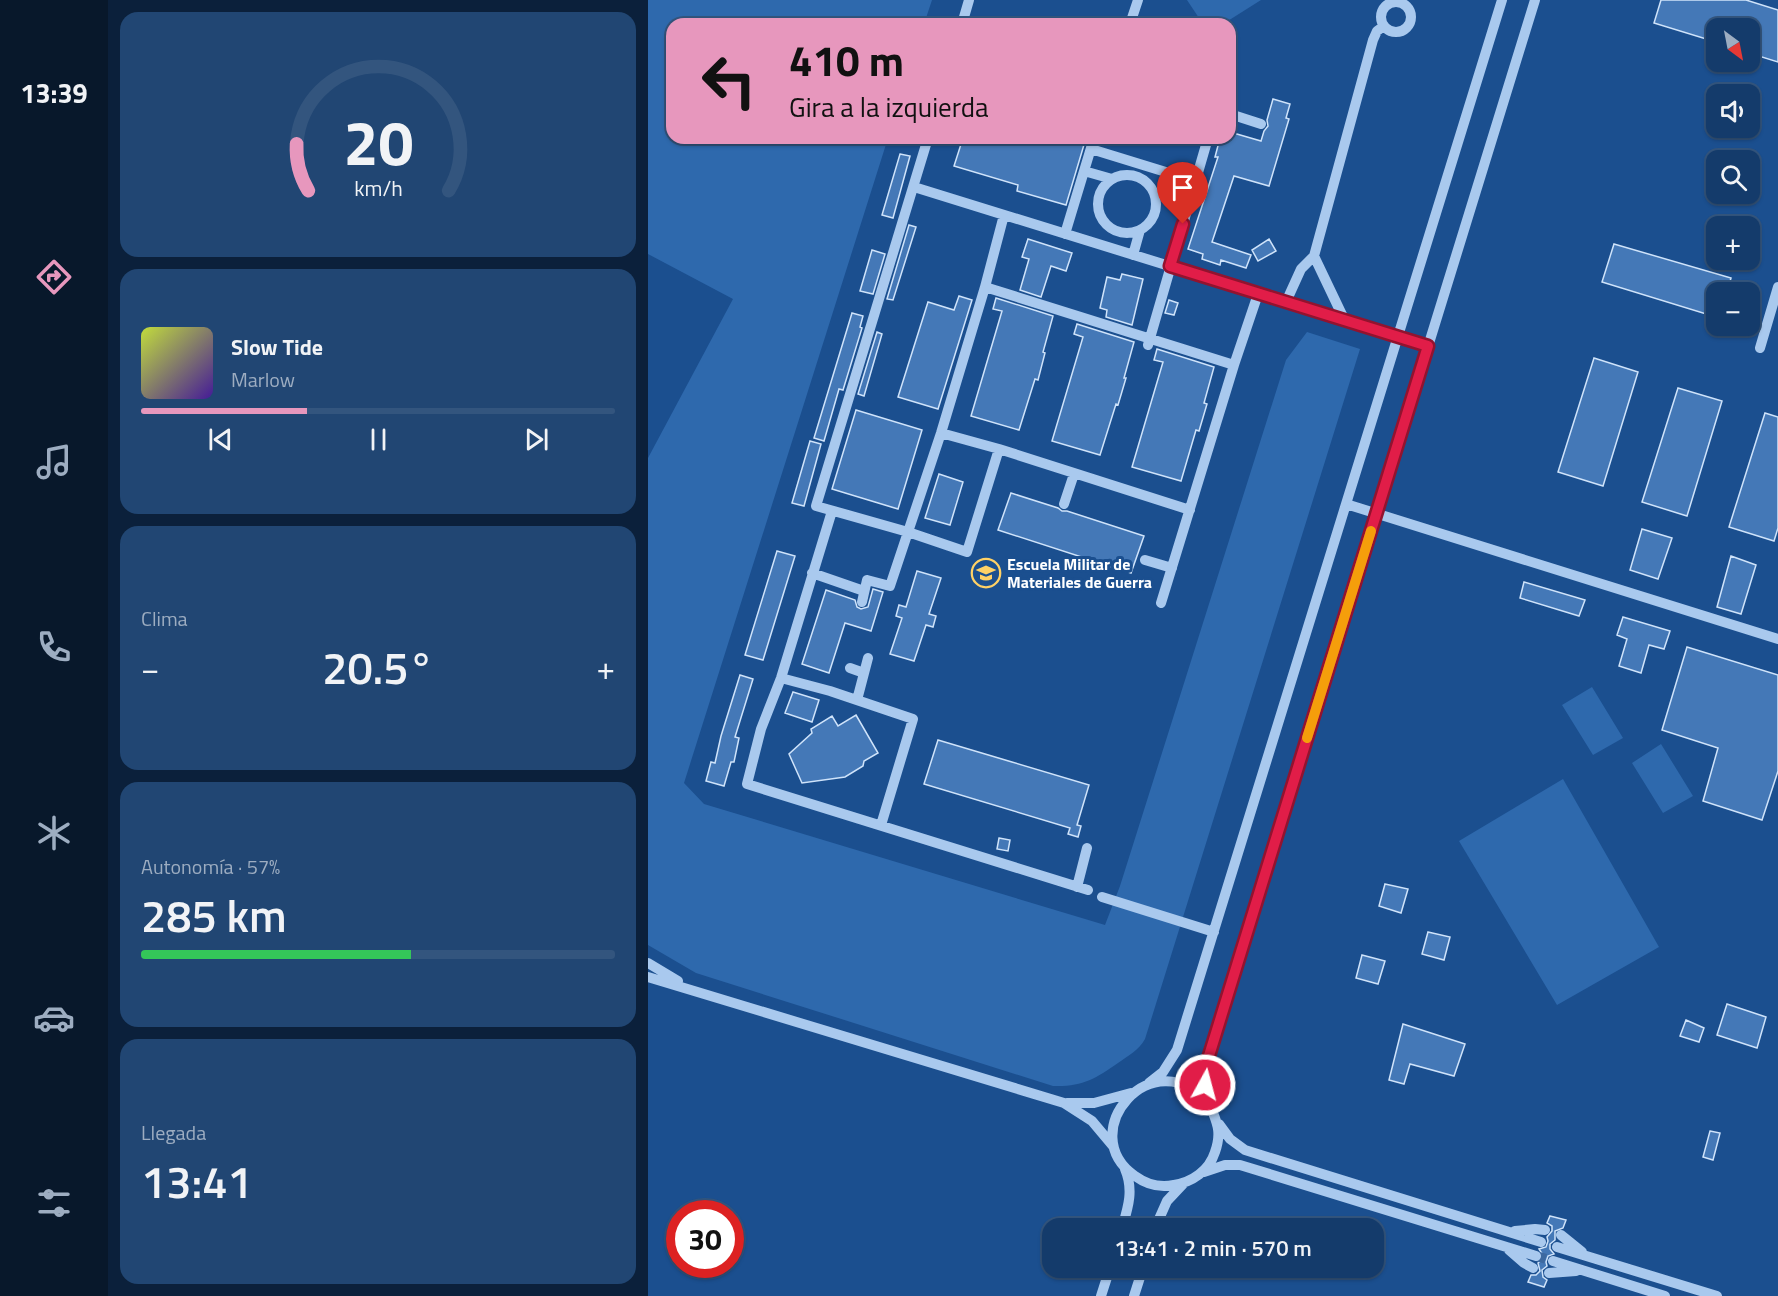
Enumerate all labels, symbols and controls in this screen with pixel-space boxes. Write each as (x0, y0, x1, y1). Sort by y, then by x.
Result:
north arrow (1706, 18, 1760, 72)
map controls (1706, 18, 1760, 336)
text: 410 m (789, 28, 904, 92)
icon: left (690, 42, 768, 120)
text: 13:39 (20, 72, 88, 113)
button: sound (1706, 84, 1760, 138)
text: Gira a la izquierda (789, 86, 989, 127)
text: 20 (343, 95, 413, 190)
button: search (1706, 150, 1760, 204)
pin (1157, 162, 1208, 224)
icon: arrive (1166, 171, 1199, 204)
text: km/h (354, 173, 402, 205)
button: + (1706, 216, 1760, 270)
icon: directions (33, 256, 75, 298)
button: − (1706, 282, 1760, 336)
text: Slow Tide (231, 330, 323, 364)
text: Marlow (231, 364, 295, 395)
icon: previous (204, 423, 237, 456)
icon: pause (362, 423, 395, 456)
icon: next (520, 423, 553, 456)
icon: music (33, 441, 75, 483)
place label: Escuela Militar de Materiales de Guerra (1007, 552, 1152, 594)
school or university icon: Escuela Militar de Materiales de Guerra (970, 557, 1002, 589)
text: Clima (141, 603, 188, 634)
icon: phone (33, 626, 75, 668)
text: 20.5° (322, 633, 434, 701)
text: − (141, 643, 159, 693)
text: + (597, 643, 615, 693)
icon: climate (33, 812, 75, 854)
text: Autonomía · 57% (141, 851, 280, 882)
text: 285 km (141, 881, 287, 949)
icon: car (33, 997, 75, 1039)
position arrow (1173, 1053, 1237, 1117)
text: Llegada (141, 1117, 206, 1148)
text: 13:41 (141, 1147, 253, 1215)
icon: filters (33, 1182, 75, 1224)
speed limit sign: 30 (666, 1200, 744, 1278)
text: 13:41 · 2 min · 570 m (1114, 1231, 1312, 1265)

